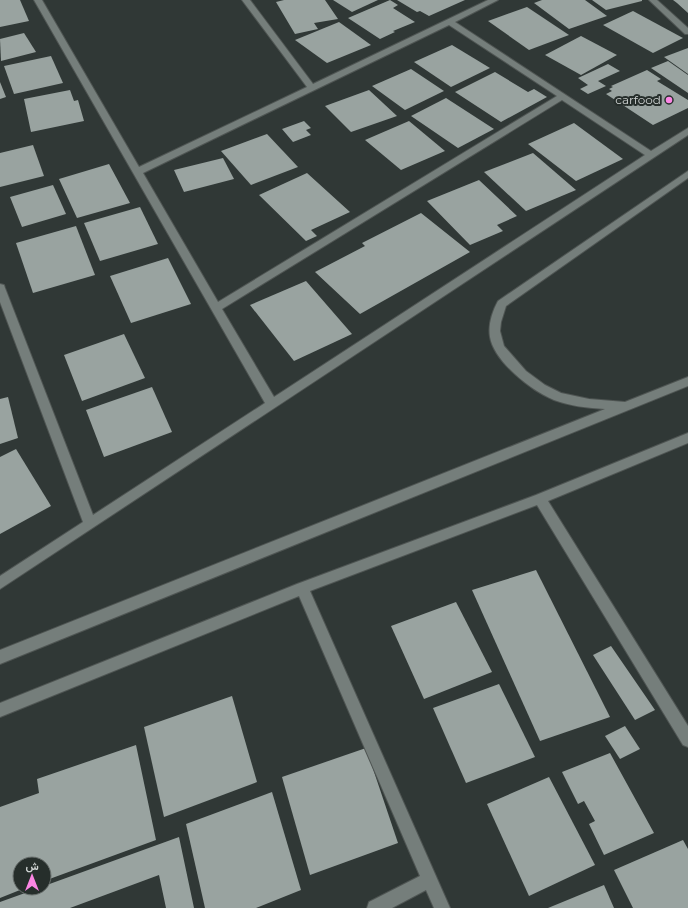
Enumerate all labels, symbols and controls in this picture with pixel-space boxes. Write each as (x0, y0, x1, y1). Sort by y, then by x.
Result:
place label: carfood (615, 92, 661, 107)
marker: carfood (664, 95, 674, 105)
north arrow (12, 856, 52, 896)
text: ش (25, 859, 39, 873)

